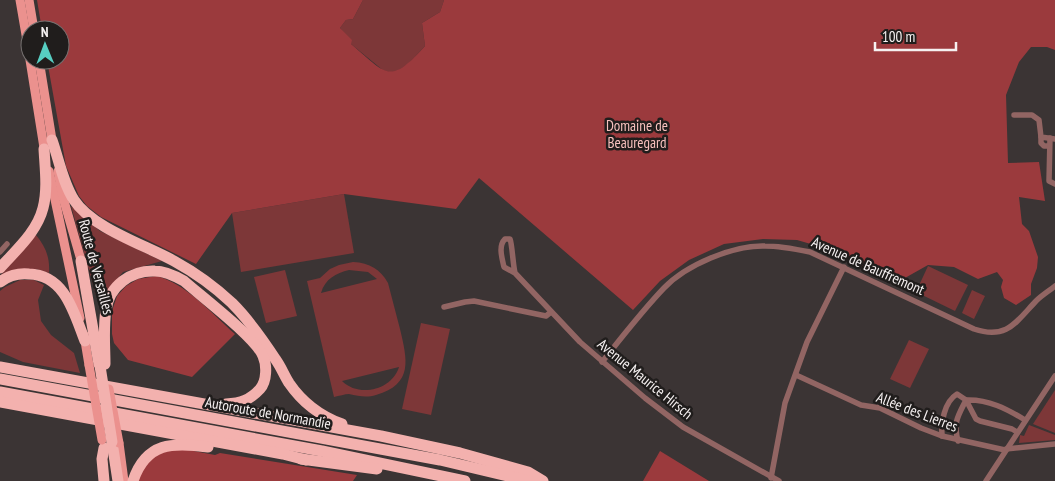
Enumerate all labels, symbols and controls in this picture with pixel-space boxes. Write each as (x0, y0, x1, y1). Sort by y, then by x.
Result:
north arrow (20, 20, 70, 70)
scale bar (875, 20, 956, 52)
text: N (41, 23, 49, 41)
text: 100 m (882, 27, 915, 46)
park label: Domaine de Beauregard (606, 116, 668, 152)
street label: Route de Versailles (75, 217, 118, 316)
street label: Avenue de Bauffremont (809, 232, 928, 299)
street label: Avenue Maurice Hirsch (594, 334, 697, 423)
street label: Allée des Lierres (874, 387, 961, 436)
street label: Autoroute de Normandie (204, 392, 332, 433)

